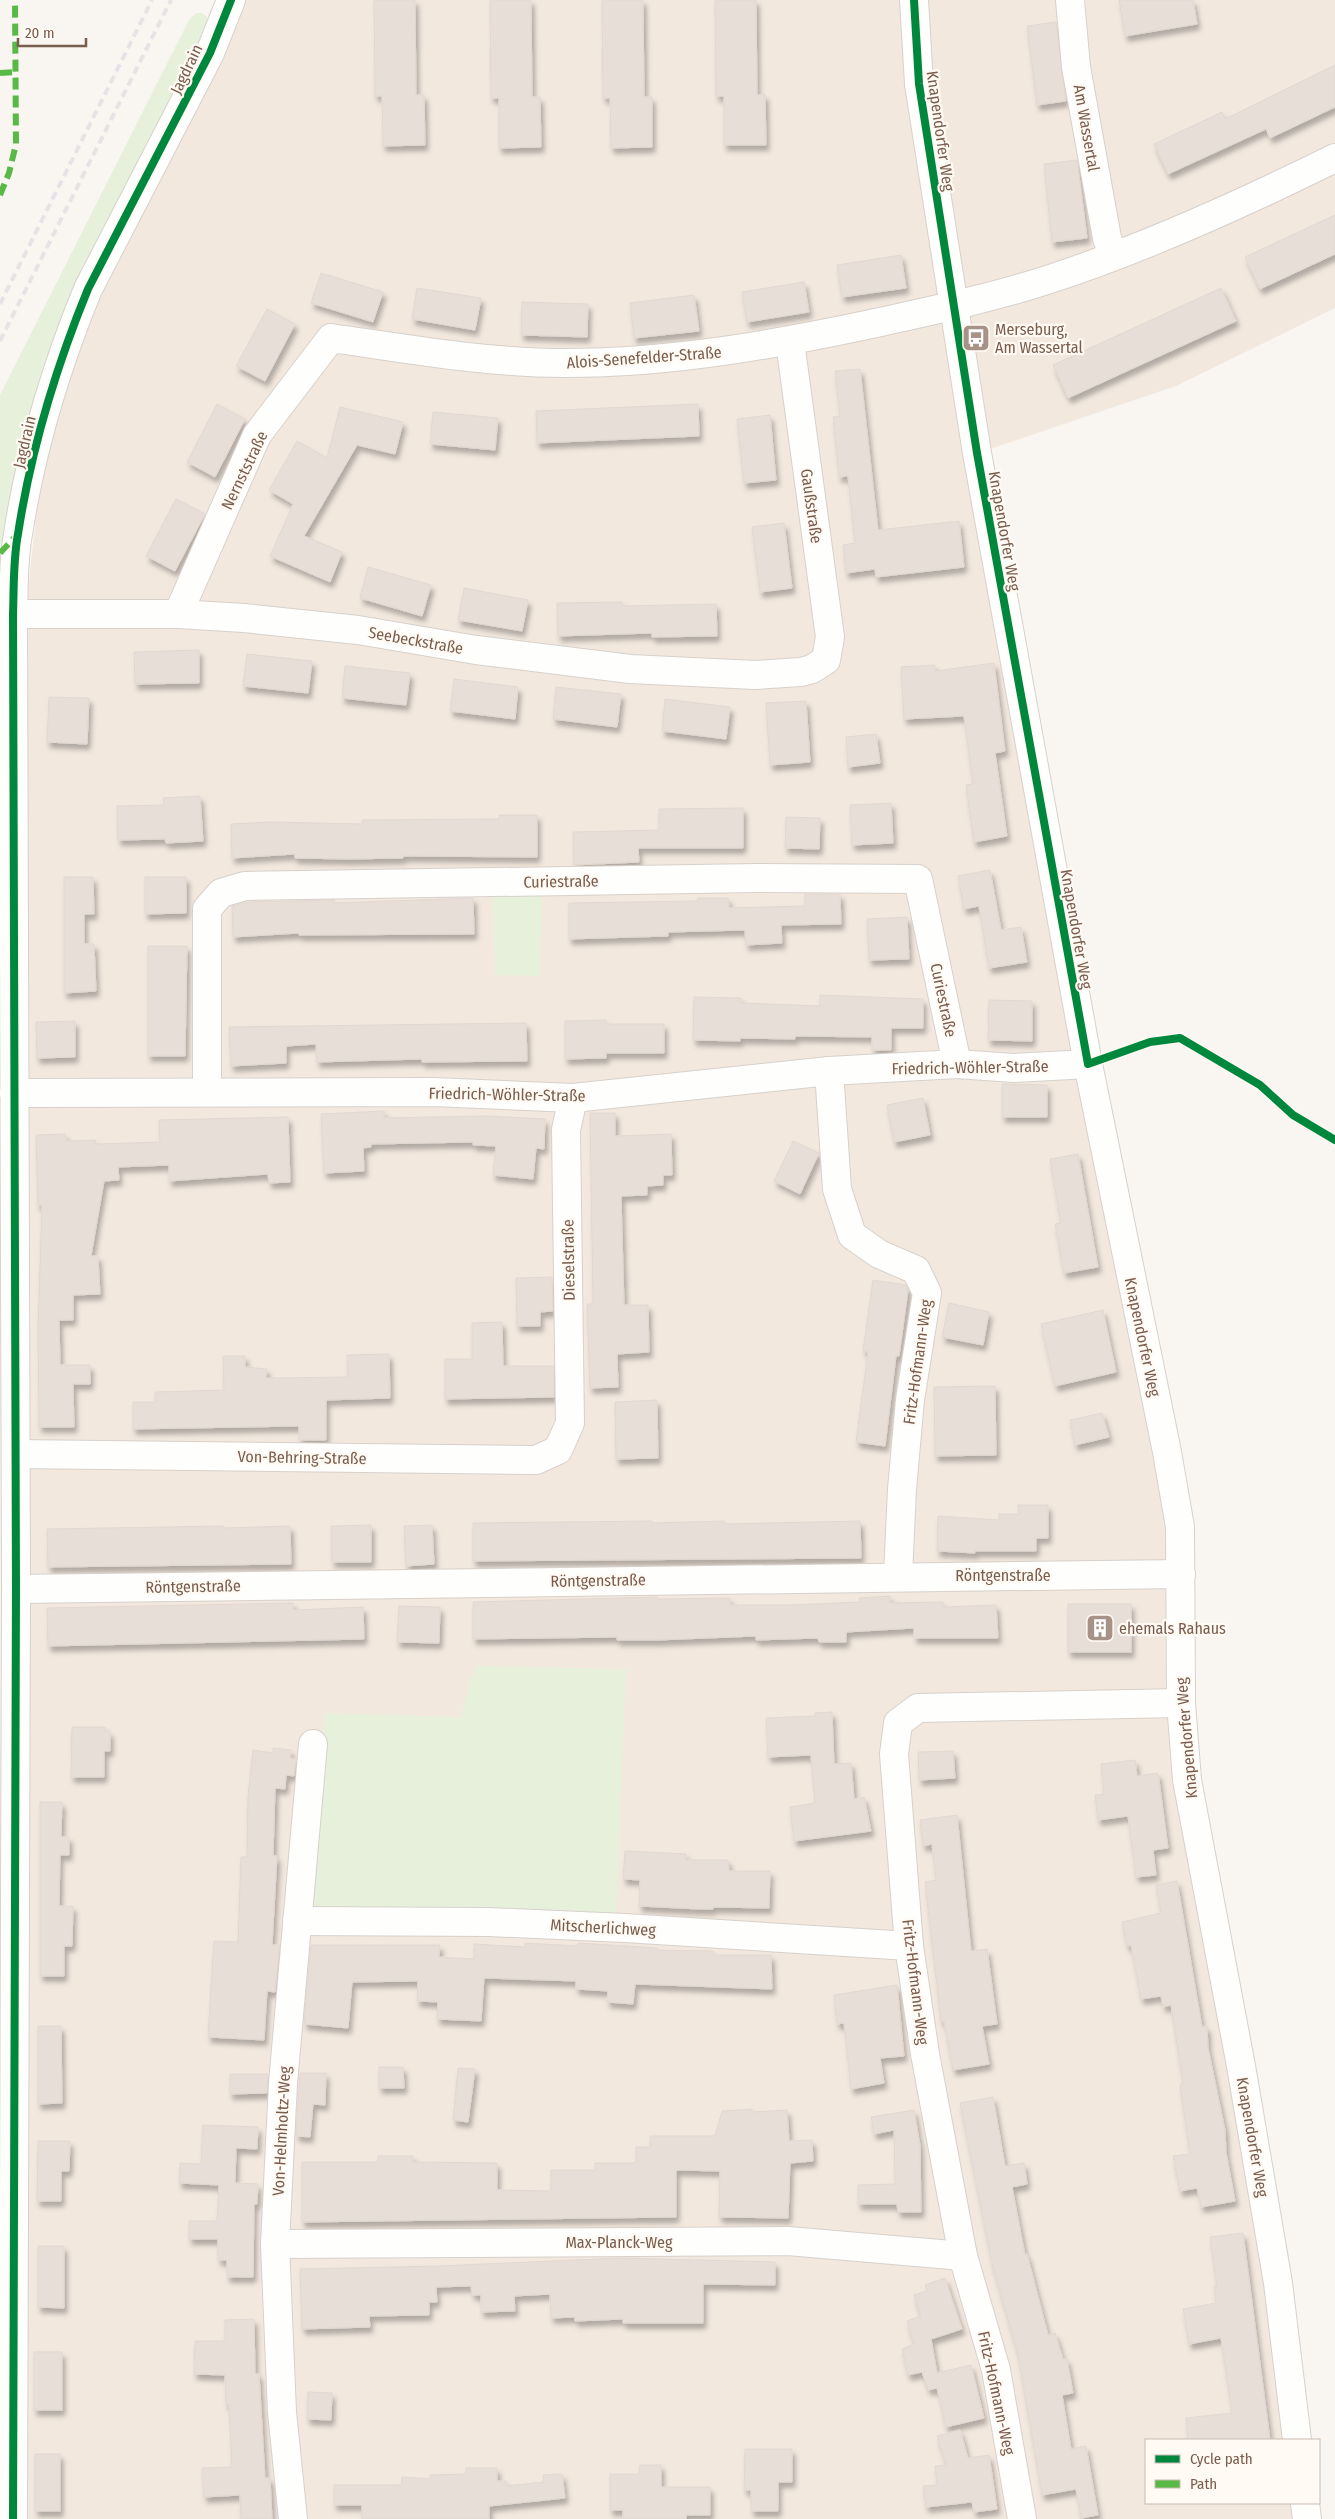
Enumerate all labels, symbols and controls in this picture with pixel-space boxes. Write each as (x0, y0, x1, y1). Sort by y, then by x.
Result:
scale bar (18, 15, 85, 47)
text: 20 m (25, 24, 55, 42)
street label: Jagdrain (166, 41, 207, 97)
street label: Knapendorfer Weg (923, 70, 958, 193)
street label: Am Wassertal (1070, 83, 1103, 173)
place label: Merseburg, Am Wassertal (995, 320, 1083, 357)
bus stop icon: Merseburg, Am Wassertal (961, 323, 991, 353)
street label: Alois-Senefelder-Straße (566, 343, 722, 372)
street label: Jagdrain (9, 414, 40, 470)
street label: Nernststraße (217, 428, 272, 513)
street label: Gaußstraße (797, 467, 826, 545)
street label: Knapendorfer Weg (985, 470, 1024, 593)
street label: Seebeckstraße (367, 623, 465, 658)
street label: Knapendorfer Weg (1057, 868, 1096, 991)
street label: Curiestraße (523, 871, 599, 892)
street label: Curiestraße (926, 961, 961, 1039)
street label: Friedrich-Wöhler-Straße (891, 1057, 1049, 1078)
street label: Friedrich-Wöhler-Straße (428, 1084, 586, 1105)
street label: Dieselstraße (558, 1219, 579, 1301)
street label: Knapendorfer Weg (1121, 1276, 1165, 1399)
street label: Fritz-Hofmann-Weg (899, 1298, 936, 1426)
street label: Von-Behring-Straße (237, 1447, 367, 1468)
street label: Röntgenstraße (955, 1566, 1051, 1585)
street label: Röntgenstraße (550, 1570, 646, 1591)
street label: Röntgenstraße (145, 1576, 241, 1597)
building icon: ehemals Rahaus (1085, 1613, 1115, 1643)
place label: ehemals Rahaus (1119, 1619, 1226, 1638)
street label: Knapendorfer Weg (1172, 1676, 1201, 1799)
street label: Mitscherlichweg (550, 1915, 657, 1940)
street label: Fritz-Hofmann-Weg (898, 1918, 933, 2046)
street label: Von-Helmholtz-Weg (269, 2065, 294, 2196)
street label: Knapendorfer Weg (1233, 2076, 1272, 2199)
street label: Max-Planck-Weg (565, 2233, 673, 2252)
street label: Fritz-Hofmann-Weg (974, 2329, 1019, 2457)
legend (1145, 2439, 1320, 2504)
text: Cycle path (1190, 2450, 1253, 2468)
text: Path (1190, 2475, 1217, 2493)

